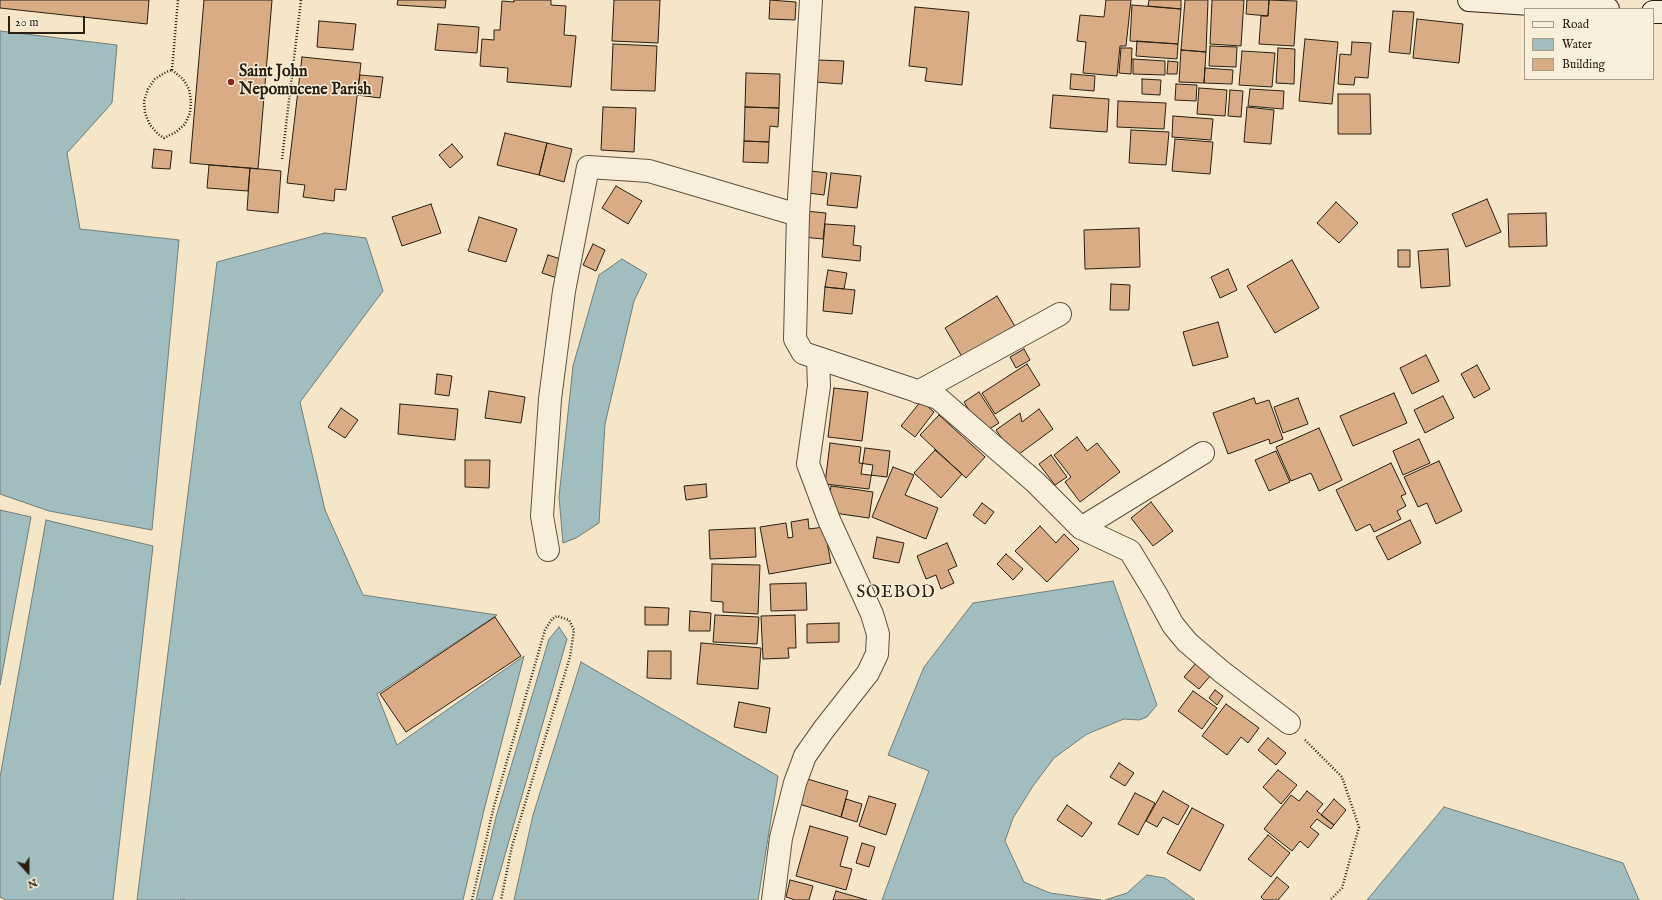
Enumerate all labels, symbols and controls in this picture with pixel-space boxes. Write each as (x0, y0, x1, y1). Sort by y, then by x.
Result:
scale bar (10, 8, 87, 34)
legend (1524, 8, 1654, 80)
text: 20 m (15, 15, 38, 30)
text: Road (1562, 17, 1589, 32)
text: Water (1562, 37, 1592, 52)
text: Building (1562, 57, 1605, 72)
place label: Saint John Nepomucene Parish (239, 63, 372, 101)
marker: Saint John Nepomucene Parish (226, 77, 236, 87)
district label: SOEBOD (856, 584, 936, 604)
north arrow (8, 852, 48, 892)
text: N (25, 875, 39, 891)

